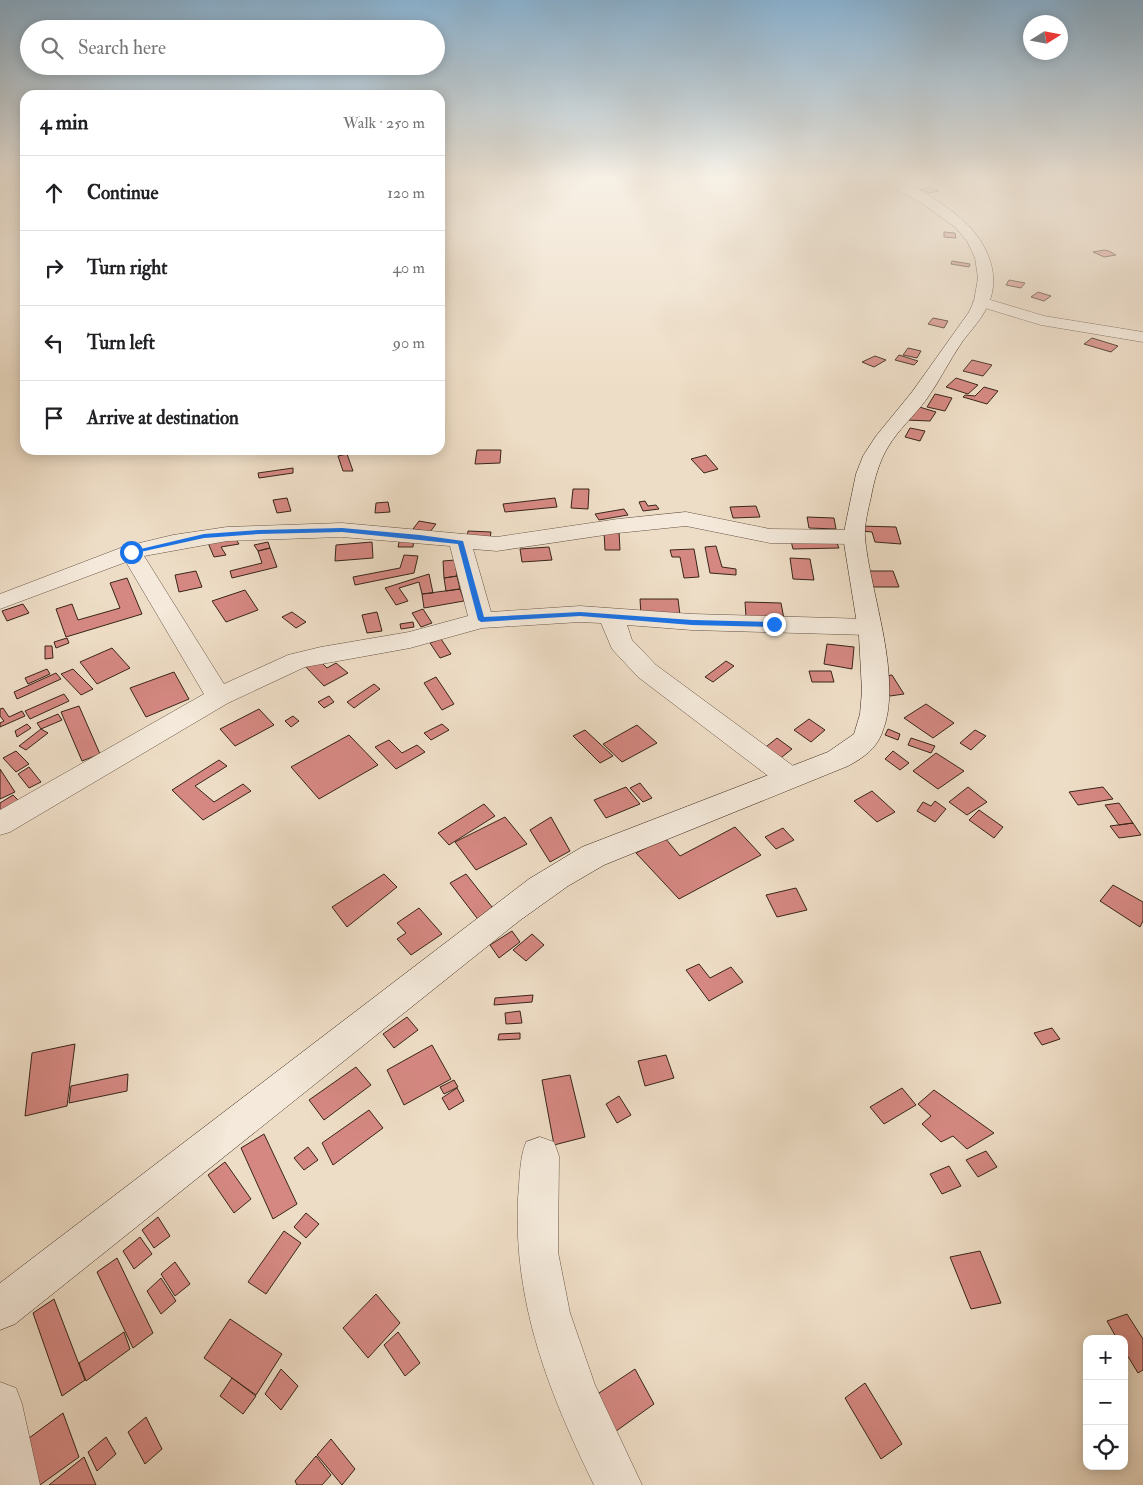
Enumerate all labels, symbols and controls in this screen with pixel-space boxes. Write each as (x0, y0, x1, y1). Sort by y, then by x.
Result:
north arrow (1023, 15, 1068, 60)
search box (20, 20, 445, 75)
icon: search (38, 34, 66, 62)
text: Search here (78, 36, 166, 60)
text: 4 min (40, 109, 88, 136)
text: Walk · 250 m (343, 113, 425, 133)
icon: ahead (40, 179, 68, 207)
text: Continue (87, 181, 158, 205)
text: 120 m (387, 183, 425, 203)
icon: right (40, 254, 68, 282)
text: Turn right (87, 256, 167, 280)
text: 40 m (392, 258, 425, 278)
icon: left (40, 329, 68, 357)
text: Turn left (87, 331, 155, 355)
text: 90 m (393, 333, 425, 353)
icon: arrive (40, 404, 68, 432)
text: Arrive at destination (87, 406, 239, 430)
route start (120, 541, 143, 564)
route end (763, 613, 786, 636)
map controls (1083, 1335, 1128, 1470)
button: + (1083, 1335, 1128, 1380)
button: − (1083, 1380, 1128, 1425)
button: locate (1083, 1425, 1128, 1470)

